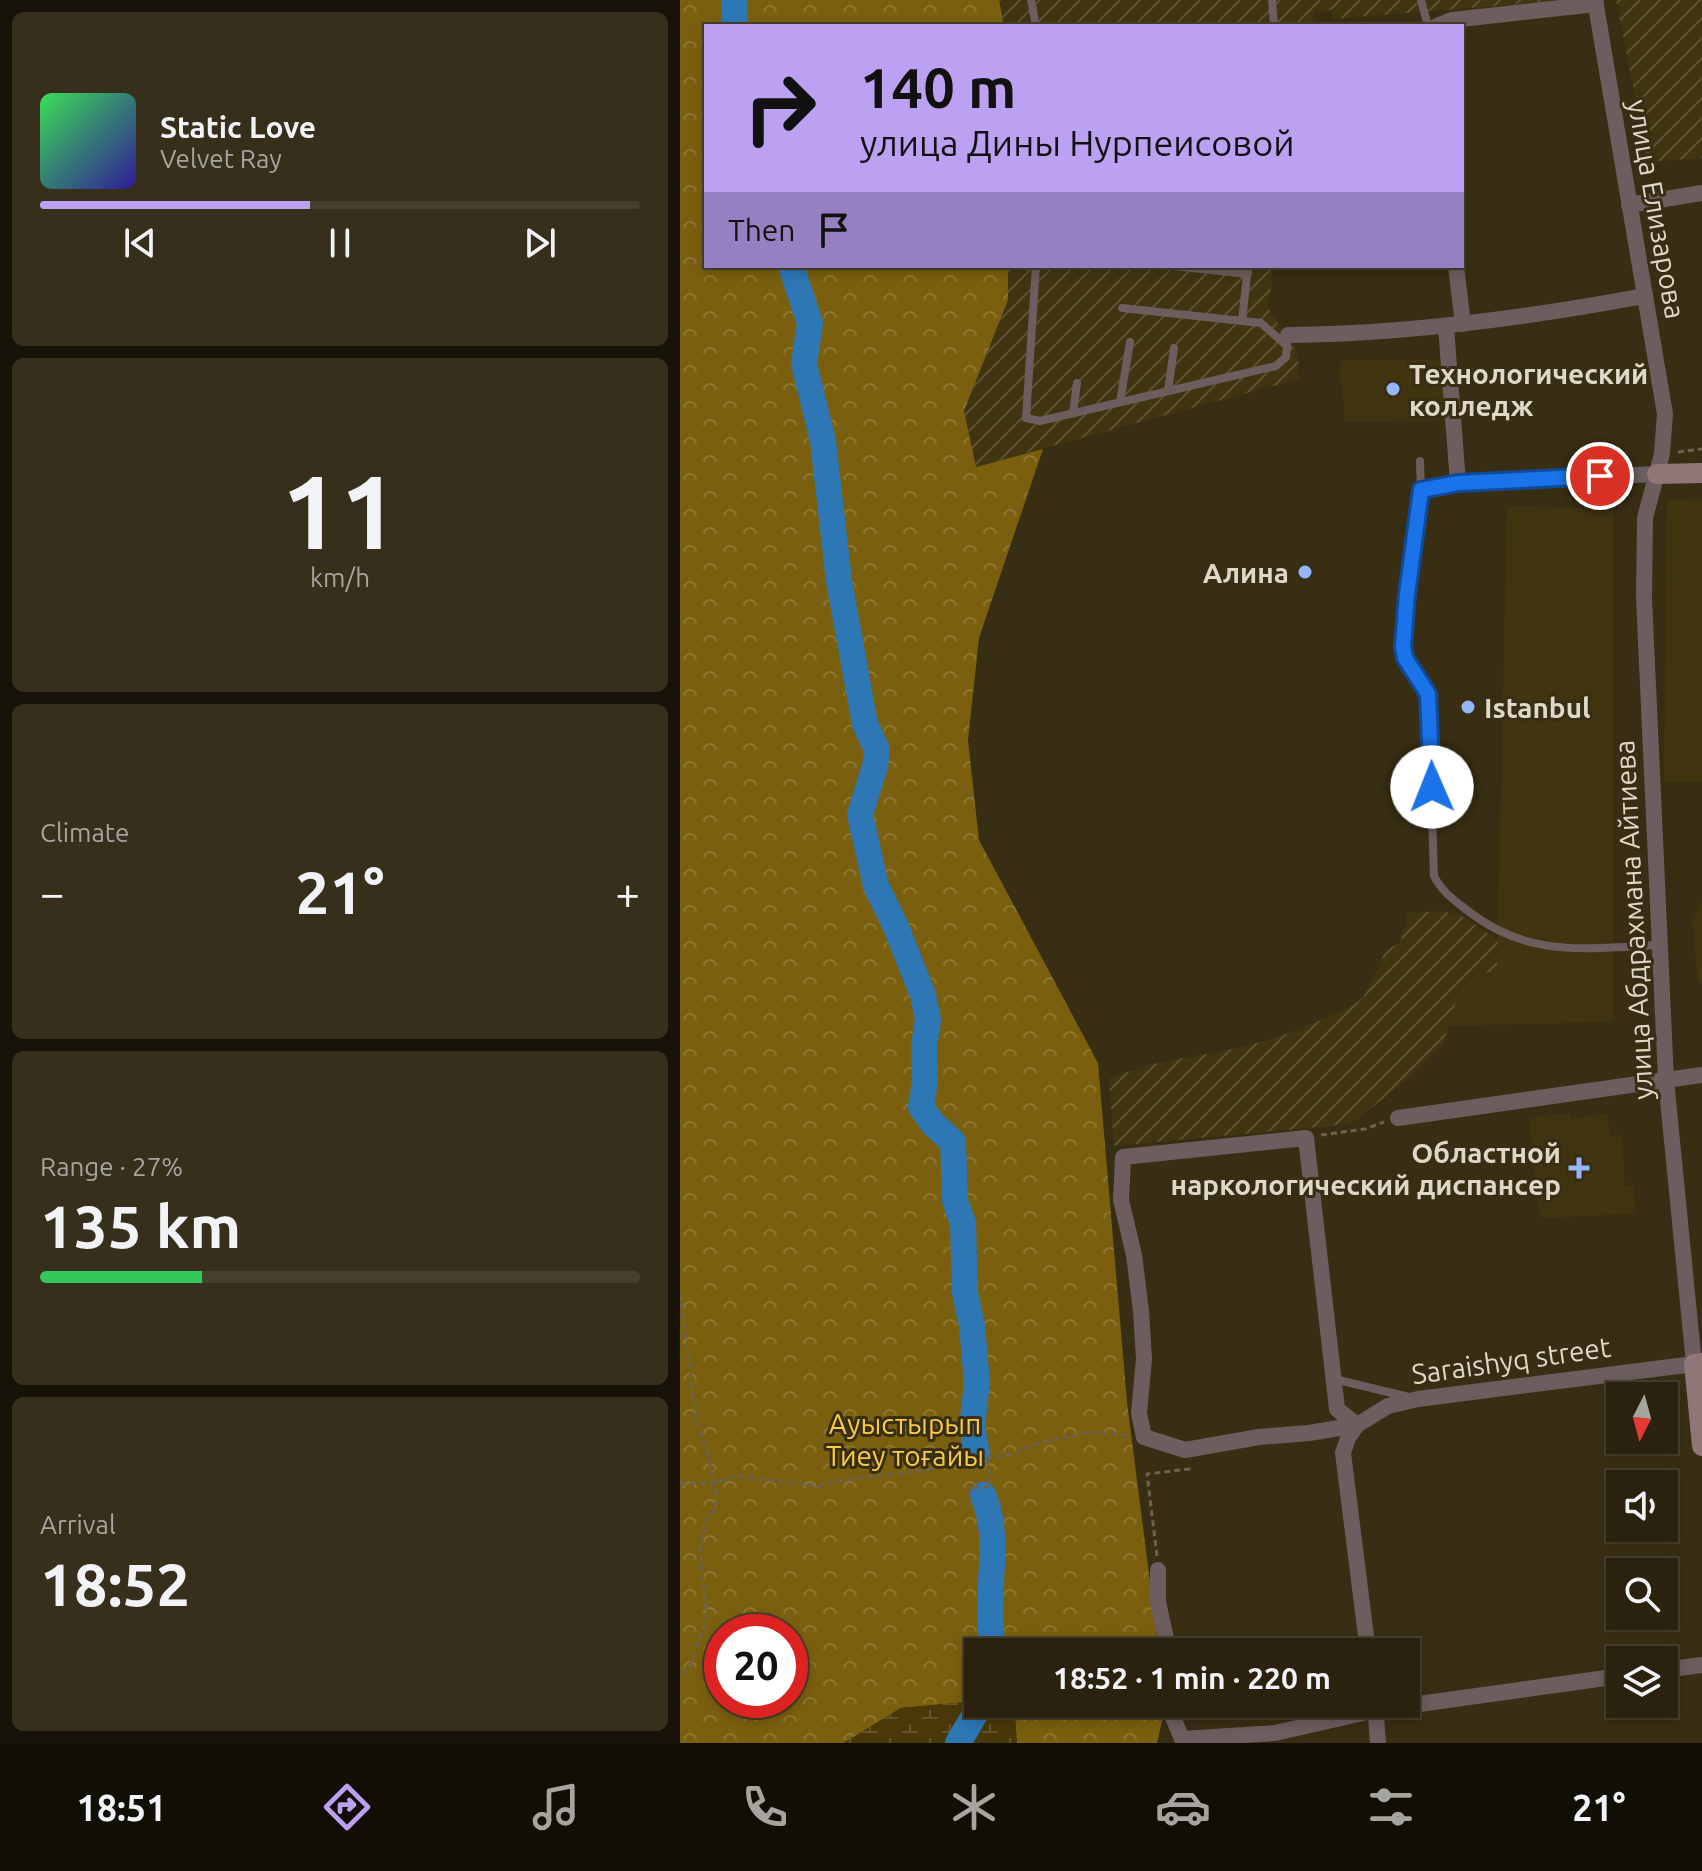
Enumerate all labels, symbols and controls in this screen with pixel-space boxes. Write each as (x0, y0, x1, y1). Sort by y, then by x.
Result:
icon: right (728, 56, 832, 160)
text: 140 m (860, 56, 1016, 119)
street label: улица Елизарова (1622, 97, 1692, 321)
text: Static Love (160, 110, 316, 144)
text: улица Дины Нурпеисовой (860, 122, 1295, 163)
text: Velvet Ray (160, 144, 282, 173)
icon: arrive (812, 208, 856, 252)
text: Then (728, 213, 796, 247)
icon: previous (118, 221, 162, 265)
icon: pause (318, 221, 362, 265)
icon: next (518, 221, 562, 265)
place label: Технологический колледж (1409, 358, 1648, 421)
marker: Технологический колледж (1384, 380, 1402, 398)
pin (1566, 442, 1634, 510)
text: 11 (281, 452, 399, 569)
icon: arrive (1578, 454, 1622, 498)
place label: Алина (1203, 557, 1289, 588)
text: km/h (310, 563, 370, 592)
marker: Алина (1296, 563, 1314, 581)
place label: Istanbul (1484, 692, 1591, 723)
marker: Istanbul (1459, 698, 1477, 716)
street label: улица Абдрахмана Айтиева (1608, 739, 1658, 1101)
position arrow (1390, 745, 1474, 829)
text: Climate (40, 818, 129, 847)
text: 21° (296, 858, 384, 925)
text: − (40, 868, 65, 917)
text: + (615, 868, 640, 917)
place label: Областной наркологический диспансер (1171, 1137, 1561, 1200)
text: Range · 27% (40, 1152, 183, 1181)
marker: Областной наркологический диспансер (1568, 1157, 1590, 1179)
text: 135 km (40, 1192, 241, 1259)
street label: Saraishyq street (1410, 1331, 1612, 1389)
north arrow (1606, 1382, 1678, 1454)
map controls (1606, 1382, 1678, 1718)
park label: Ауыстырып Тиеу тоғайы (826, 1408, 984, 1471)
button: sound (1606, 1470, 1678, 1542)
text: Arrival (40, 1510, 116, 1539)
text: 18:52 (40, 1550, 190, 1617)
button: search (1606, 1558, 1678, 1630)
speed limit sign: 20 (704, 1614, 808, 1718)
button: layers (1606, 1646, 1678, 1718)
text: 18:52 · 1 min · 220 m (1053, 1661, 1331, 1695)
icon: directions (319, 1779, 375, 1835)
icon: music (528, 1779, 584, 1835)
icon: phone (737, 1779, 793, 1835)
icon: climate (946, 1779, 1002, 1835)
icon: car (1155, 1779, 1211, 1835)
icon: filters (1363, 1779, 1419, 1835)
text: 18:51 (76, 1787, 166, 1828)
text: 21° (1572, 1787, 1626, 1828)

